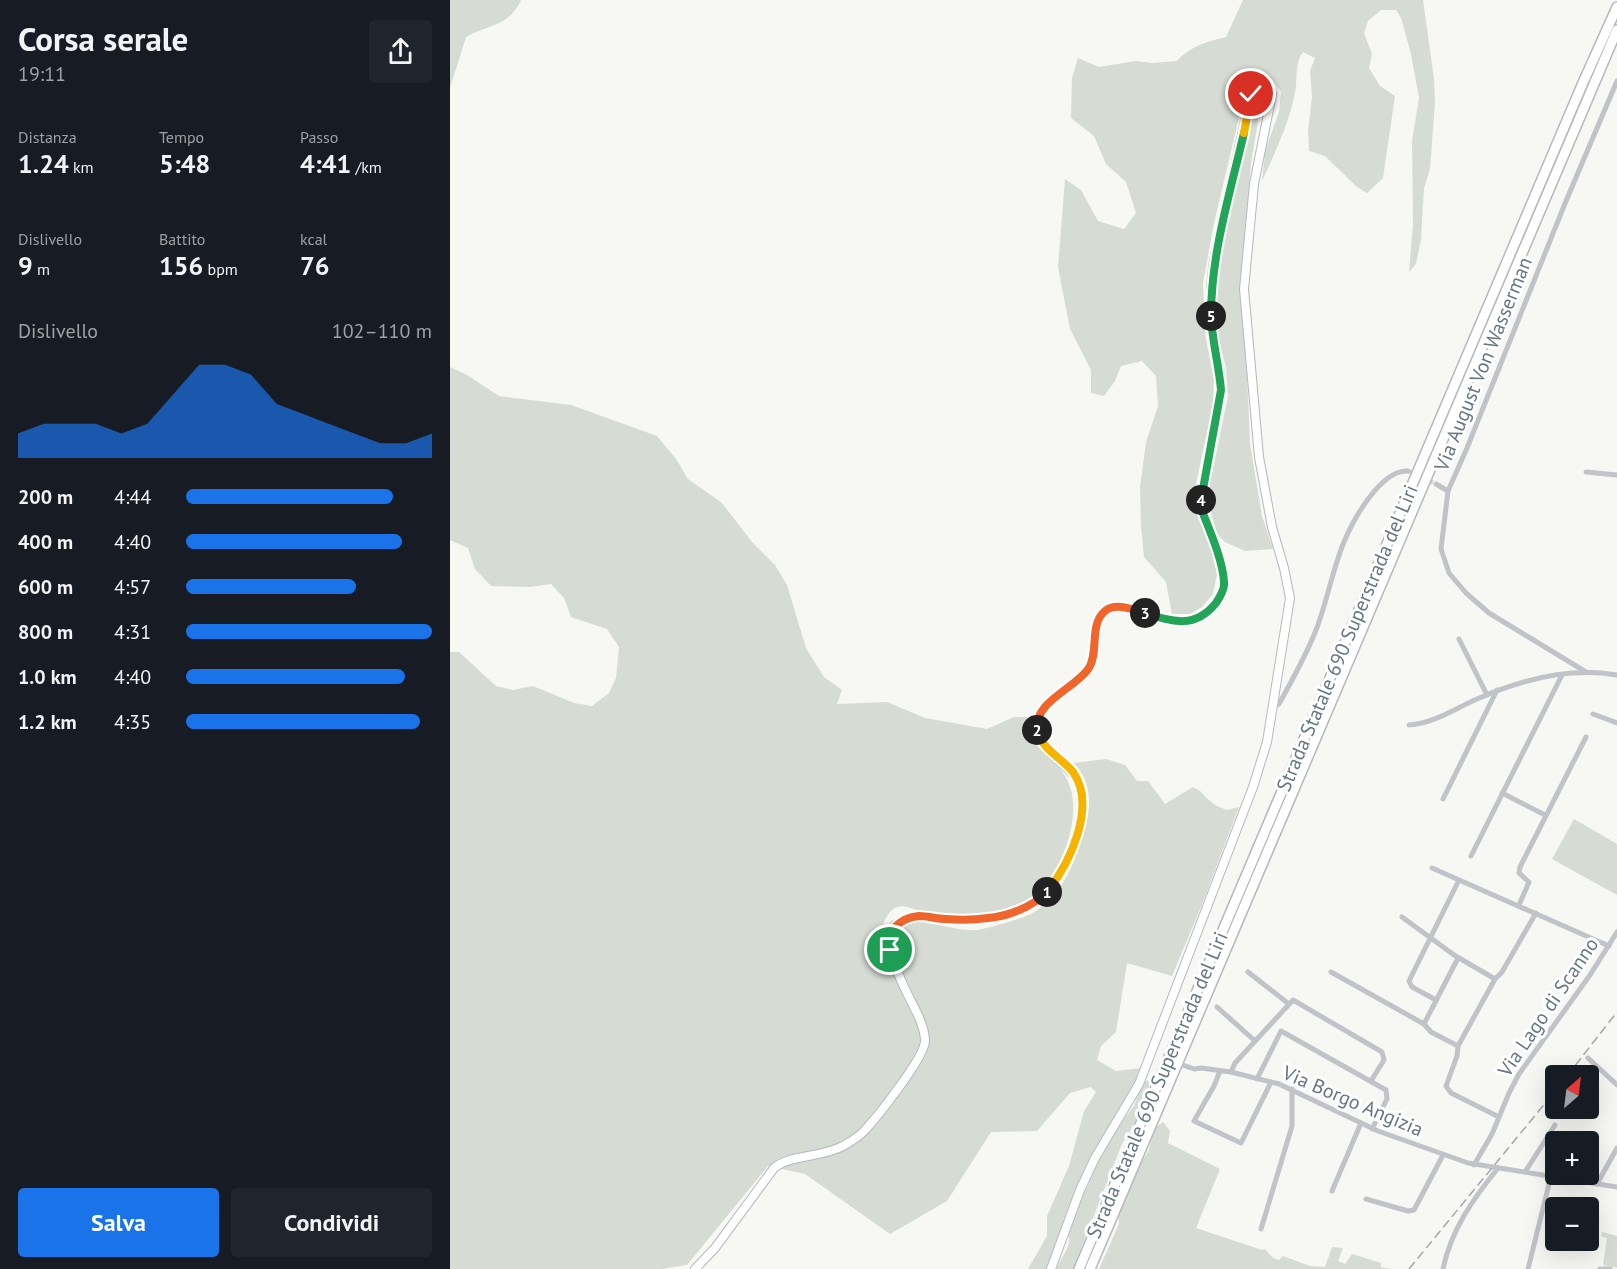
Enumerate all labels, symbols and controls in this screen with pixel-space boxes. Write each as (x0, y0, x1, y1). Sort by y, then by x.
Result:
text: Corsa serale (18, 17, 188, 60)
button: share (369, 20, 432, 83)
text: 19:11 (18, 61, 66, 87)
pin (1225, 68, 1276, 119)
icon: check (1234, 77, 1267, 110)
text: Distanza (18, 127, 77, 147)
text: Tempo (159, 127, 204, 147)
text: Passo (300, 127, 338, 147)
text: 1.24 (18, 147, 69, 180)
text: 5:48 (159, 147, 210, 180)
text: 4:41 (300, 147, 351, 180)
text: km (69, 157, 94, 177)
text: /km (351, 157, 382, 177)
text: Dislivello (18, 229, 82, 249)
text: Battito (159, 229, 205, 249)
text: kcal (300, 229, 327, 249)
text: 9 (18, 249, 33, 282)
text: 156 (159, 249, 203, 282)
text: 76 (300, 249, 329, 282)
street label: Via August Von Wasserman (1428, 253, 1538, 476)
text: m (33, 259, 50, 279)
text: bpm (203, 259, 238, 279)
pin: 5 (1196, 301, 1226, 331)
text: 5 (1206, 306, 1216, 326)
text: Dislivello (18, 318, 98, 344)
text: 102–110 m (332, 318, 432, 344)
street label: Strada Statale 690 Superstrada del Liri (1270, 481, 1424, 795)
text: 200 m (18, 484, 73, 510)
text: 4:44 (114, 484, 151, 510)
pin: 4 (1186, 485, 1216, 515)
text: 4 (1196, 490, 1206, 510)
text: 400 m (18, 529, 73, 555)
text: 4:40 (114, 529, 151, 555)
text: 600 m (18, 574, 73, 600)
text: 4:57 (114, 574, 151, 600)
pin: 3 (1130, 598, 1160, 628)
text: 3 (1140, 603, 1150, 623)
text: 800 m (18, 619, 73, 645)
text: 4:31 (114, 619, 151, 645)
text: 1.0 km (18, 664, 77, 690)
text: 4:40 (114, 664, 151, 690)
text: 1.2 km (18, 709, 77, 735)
text: 4:35 (114, 709, 151, 735)
pin: 2 (1022, 715, 1052, 745)
text: 2 (1032, 720, 1042, 740)
pin: 1 (1032, 877, 1062, 907)
text: 1 (1042, 882, 1052, 902)
pin (864, 924, 915, 975)
street label: Strada Statale 690 Superstrada del Liri (1080, 928, 1234, 1242)
street label: Via Lago di Scanno (1491, 932, 1604, 1082)
icon: arrive (873, 933, 906, 966)
street label: Via Borgo Angizia (1278, 1059, 1427, 1142)
north arrow (1545, 1065, 1599, 1119)
map controls (1545, 1065, 1599, 1251)
button: + (1545, 1131, 1599, 1185)
button: Salva (18, 1188, 219, 1257)
button: Condividi (231, 1188, 432, 1257)
button: − (1545, 1197, 1599, 1251)

